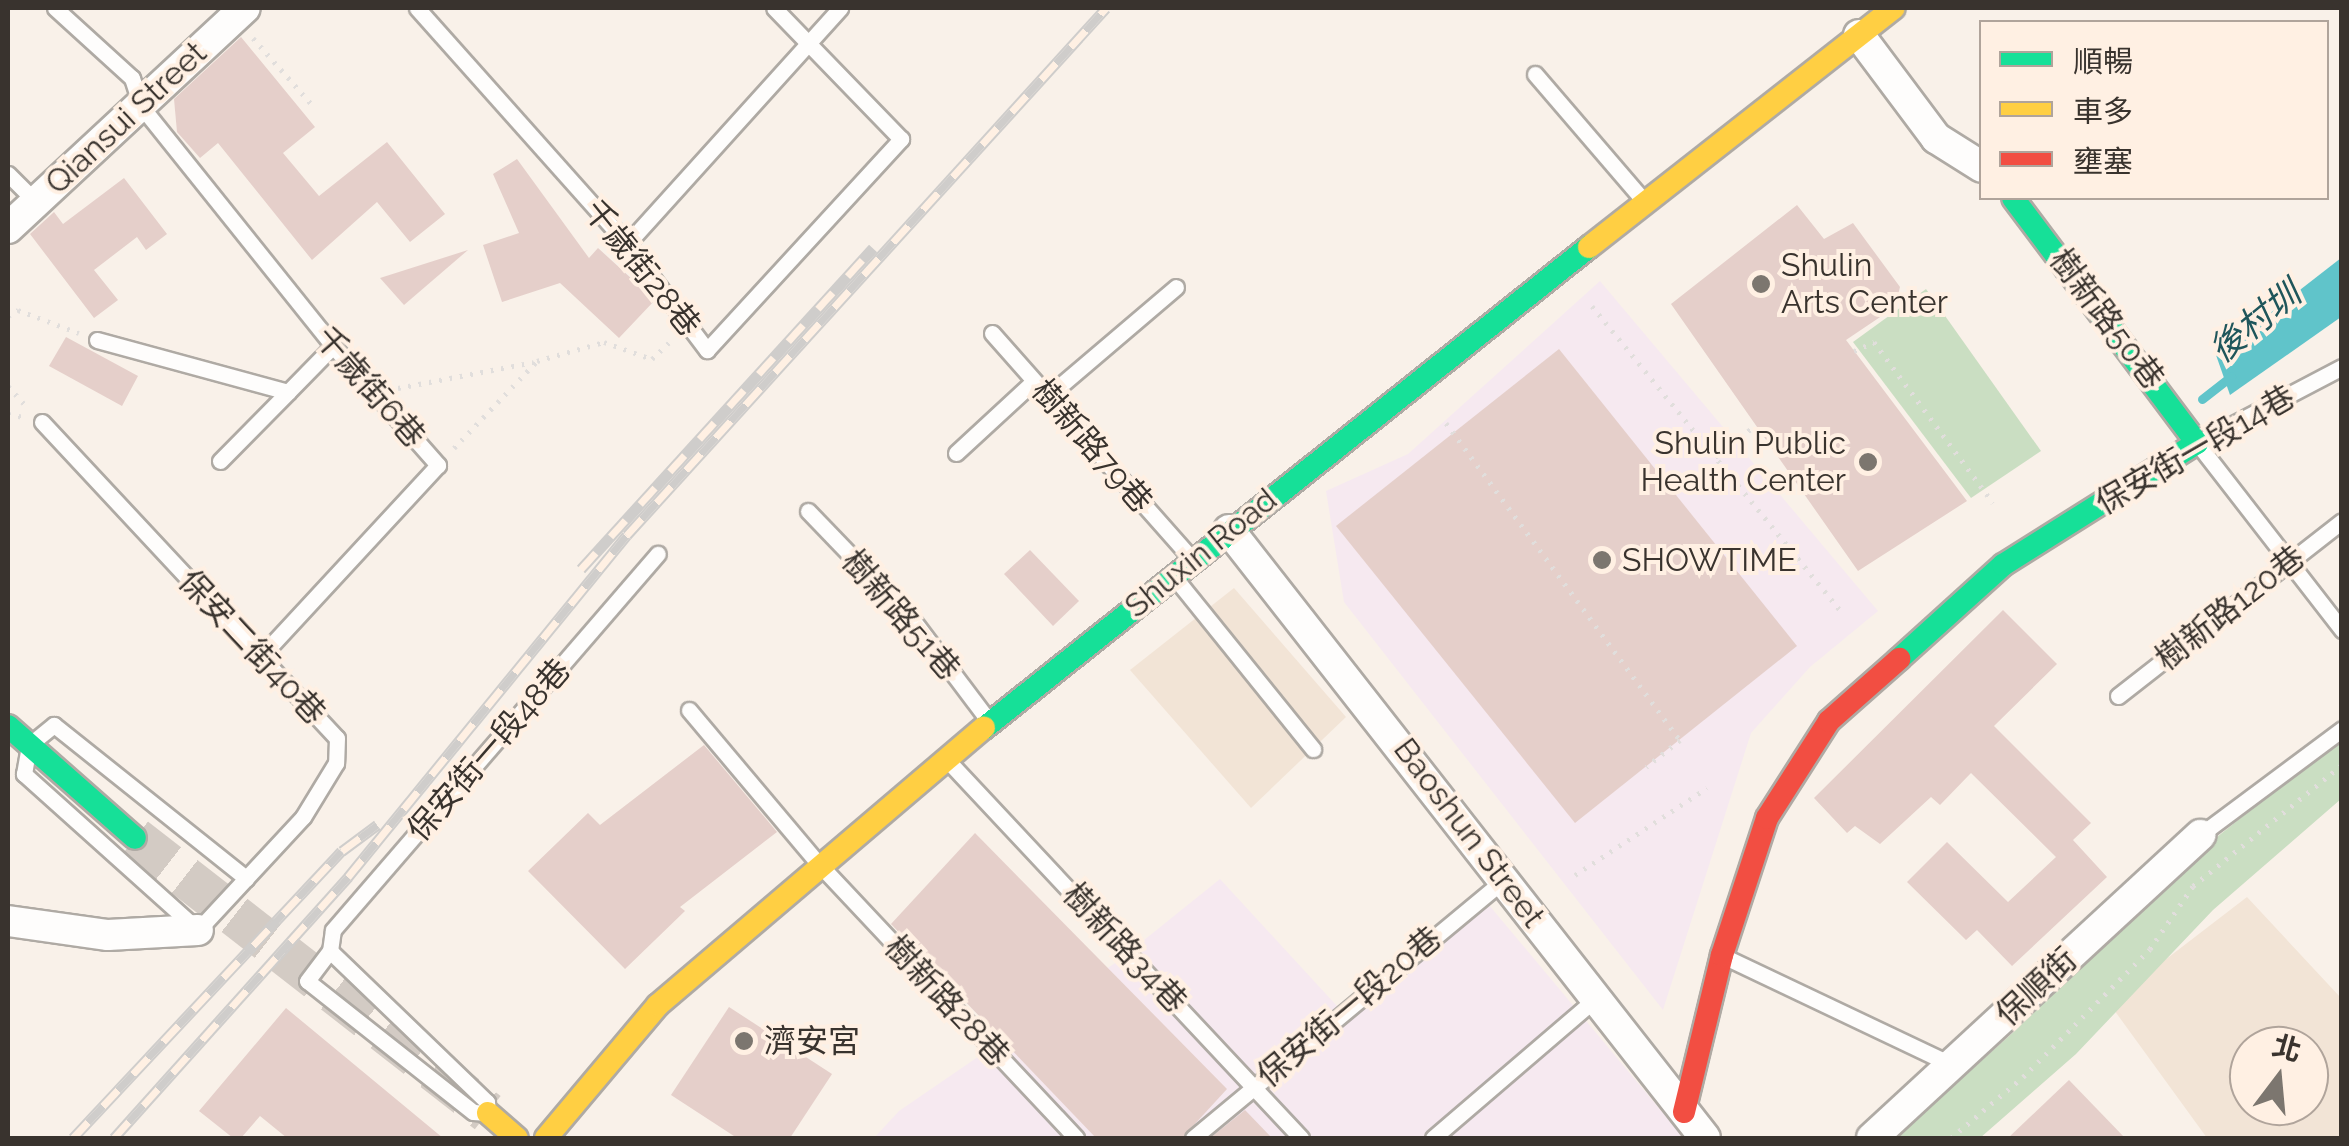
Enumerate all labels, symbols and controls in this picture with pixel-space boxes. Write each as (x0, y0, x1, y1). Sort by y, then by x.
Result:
legend (1979, 20, 2329, 200)
street label: Qiansui Street (38, 34, 214, 202)
text: 順暢 (2073, 44, 2133, 79)
text: 車多 (2073, 94, 2133, 129)
text: 壅塞 (2073, 144, 2133, 179)
street label: 千歲街28巷 (576, 192, 708, 344)
street label: 樹新路50巷 (2042, 242, 2172, 396)
place label: Shulin Arts Center (1781, 247, 1948, 322)
marker: Shulin Arts Center (1750, 273, 1772, 295)
water label: 後村圳 (2201, 273, 2309, 371)
street label: 千歲街6巷 (307, 319, 433, 455)
street label: 樹新路79巷 (1024, 372, 1160, 520)
street label: 保安街一段14巷 (2089, 378, 2301, 522)
place label: Shulin Public Health Center (1641, 425, 1846, 500)
marker: Shulin Public Health Center (1855, 449, 1881, 475)
street label: Shuxin Road (1118, 480, 1284, 626)
street label: 樹新路120巷 (2148, 538, 2312, 678)
place label: SHOWTIME (1622, 541, 1797, 579)
street label: 樹新路51巷 (834, 542, 968, 688)
marker: SHOWTIME (1591, 549, 1613, 571)
street label: 保安二街40巷 (171, 562, 333, 732)
street label: 保安街一段48巷 (400, 651, 578, 849)
street label: Baoshun Street (1386, 731, 1552, 935)
street label: 樹新路34巷 (1056, 875, 1194, 1021)
street label: 保安街一段20巷 (1249, 919, 1449, 1095)
street label: 樹新路28巷 (877, 928, 1017, 1074)
street label: 保順街 (1988, 940, 2084, 1034)
place label: 濟安宮 (764, 1022, 860, 1060)
north arrow (2229, 1026, 2329, 1126)
text: 北 (2269, 1029, 2305, 1068)
marker: 濟安宮 (733, 1030, 755, 1052)

